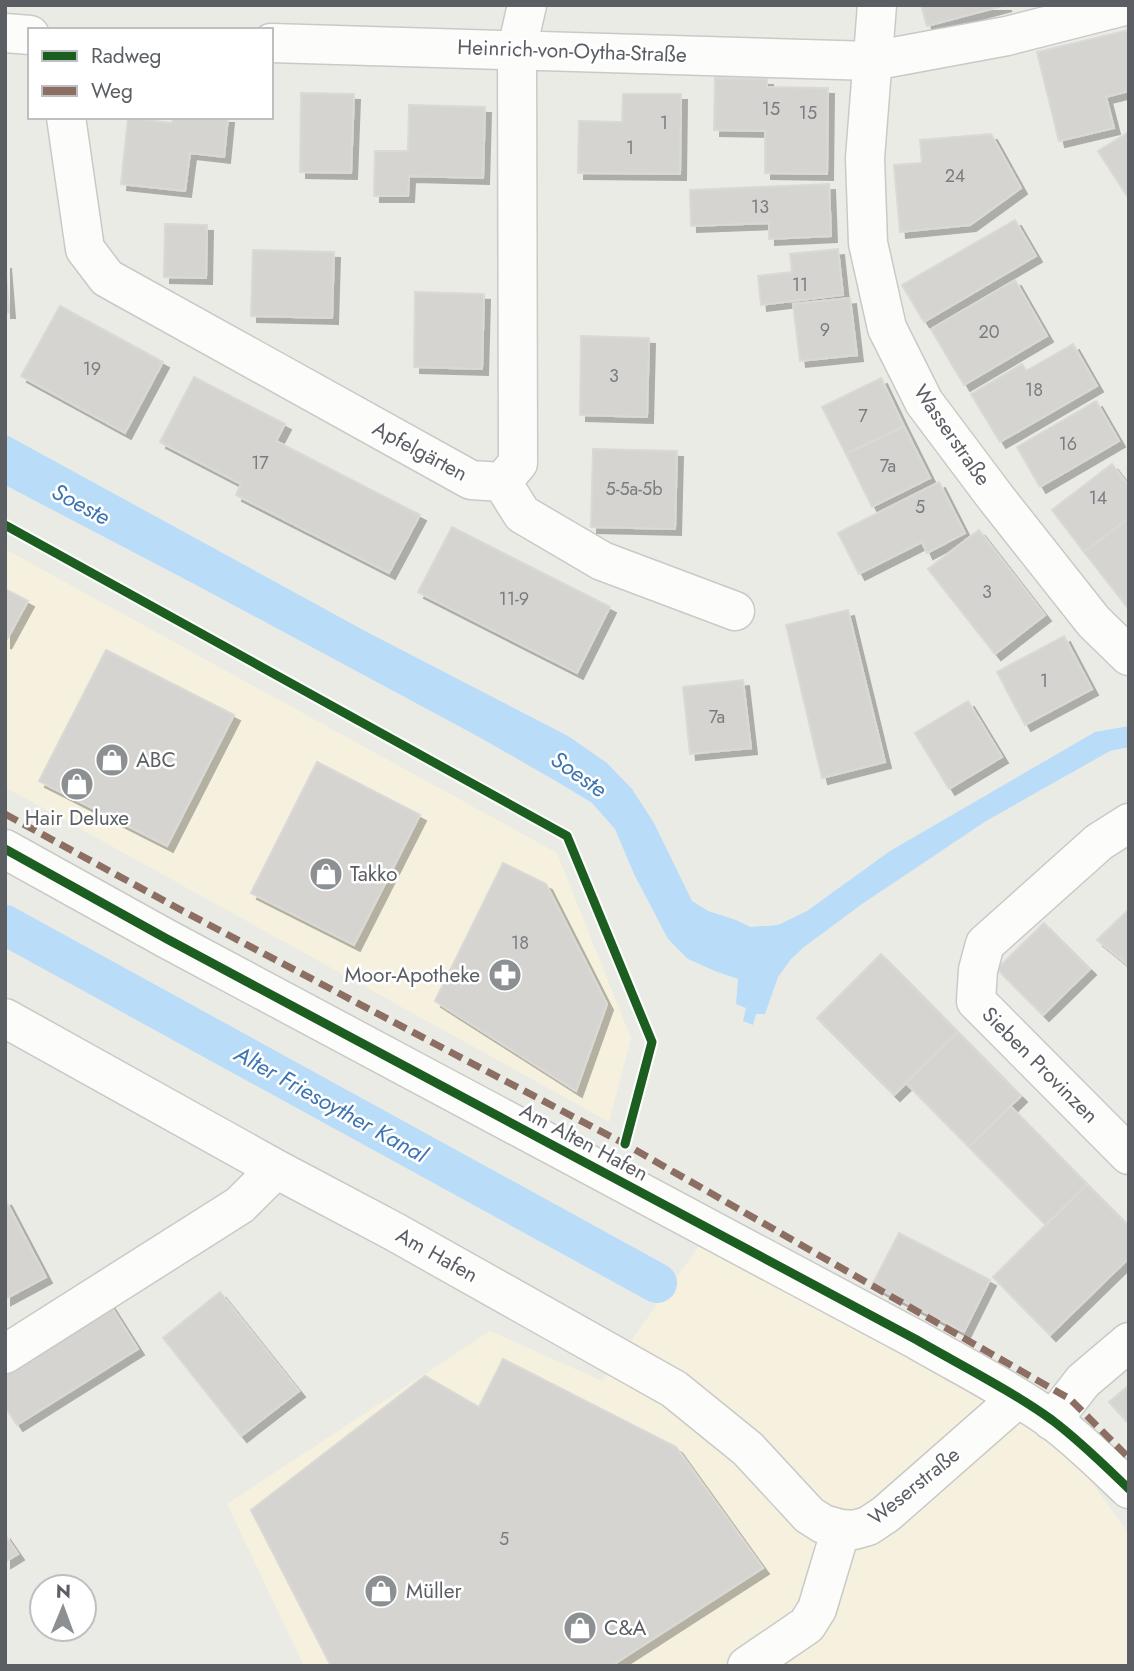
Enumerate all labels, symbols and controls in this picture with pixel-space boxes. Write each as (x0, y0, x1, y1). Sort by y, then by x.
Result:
legend (28, 28, 273, 119)
street label: Heinrich-von-Oytha-Straße (457, 32, 687, 70)
text: Radweg (91, 41, 162, 71)
text: Weg (91, 76, 133, 106)
house number: 15 (762, 96, 780, 122)
house number: 15 (799, 100, 817, 126)
house number: 1 (660, 110, 668, 136)
house number: 1 (626, 135, 634, 161)
house number: 24 (945, 163, 965, 189)
house number: 13 (751, 194, 769, 220)
house number: 11 (792, 272, 808, 298)
house number: 9 (820, 317, 830, 343)
house number: 20 (978, 319, 1000, 345)
house number: 19 (83, 356, 101, 382)
house number: 3 (609, 363, 619, 389)
house number: 18 (1025, 377, 1043, 403)
street label: Wasserstraße (906, 378, 998, 492)
house number: 7 (858, 403, 868, 429)
street label: Apfelgärten (367, 413, 473, 489)
house number: 16 (1059, 431, 1077, 457)
house number: 17 (251, 450, 269, 476)
house number: 7a (880, 453, 896, 479)
water label: Soeste (46, 474, 117, 534)
house number: 5-5a-5b (606, 476, 662, 502)
house number: 14 (1089, 485, 1107, 511)
house number: 5 (915, 494, 925, 520)
house number: 3 (982, 579, 992, 605)
house number: 11-9 (499, 586, 529, 612)
house number: 1 (1040, 668, 1048, 694)
house number: 7a (709, 704, 725, 730)
shop icon: ABC (93, 741, 131, 779)
water label: Soeste (544, 742, 614, 806)
place label: ABC (136, 745, 176, 775)
shop icon: Hair Deluxe (58, 765, 96, 803)
place label: Hair Deluxe (25, 803, 129, 833)
shop icon: Takko (307, 855, 345, 893)
place label: Takko (350, 859, 397, 889)
house number: 18 (511, 930, 529, 956)
pharmacy icon: Moor-Apotheke (486, 956, 524, 994)
place label: Moor-Apotheke (345, 960, 480, 990)
street label: Sieben Provinzen (975, 1000, 1105, 1130)
water label: Alter Friesoyther Kanal (228, 1036, 434, 1172)
street label: Am Alten Hafen (515, 1096, 653, 1188)
street label: Am Hafen (391, 1220, 483, 1290)
street label: Weserstraße (862, 1440, 966, 1532)
house number: 5 (499, 1526, 509, 1552)
shop icon: Müller (362, 1572, 400, 1610)
north arrow (28, 1573, 98, 1643)
place label: Müller (406, 1576, 463, 1606)
text: N (56, 1578, 71, 1605)
shop icon: C&A (561, 1609, 599, 1647)
place label: C&A (604, 1613, 647, 1643)

